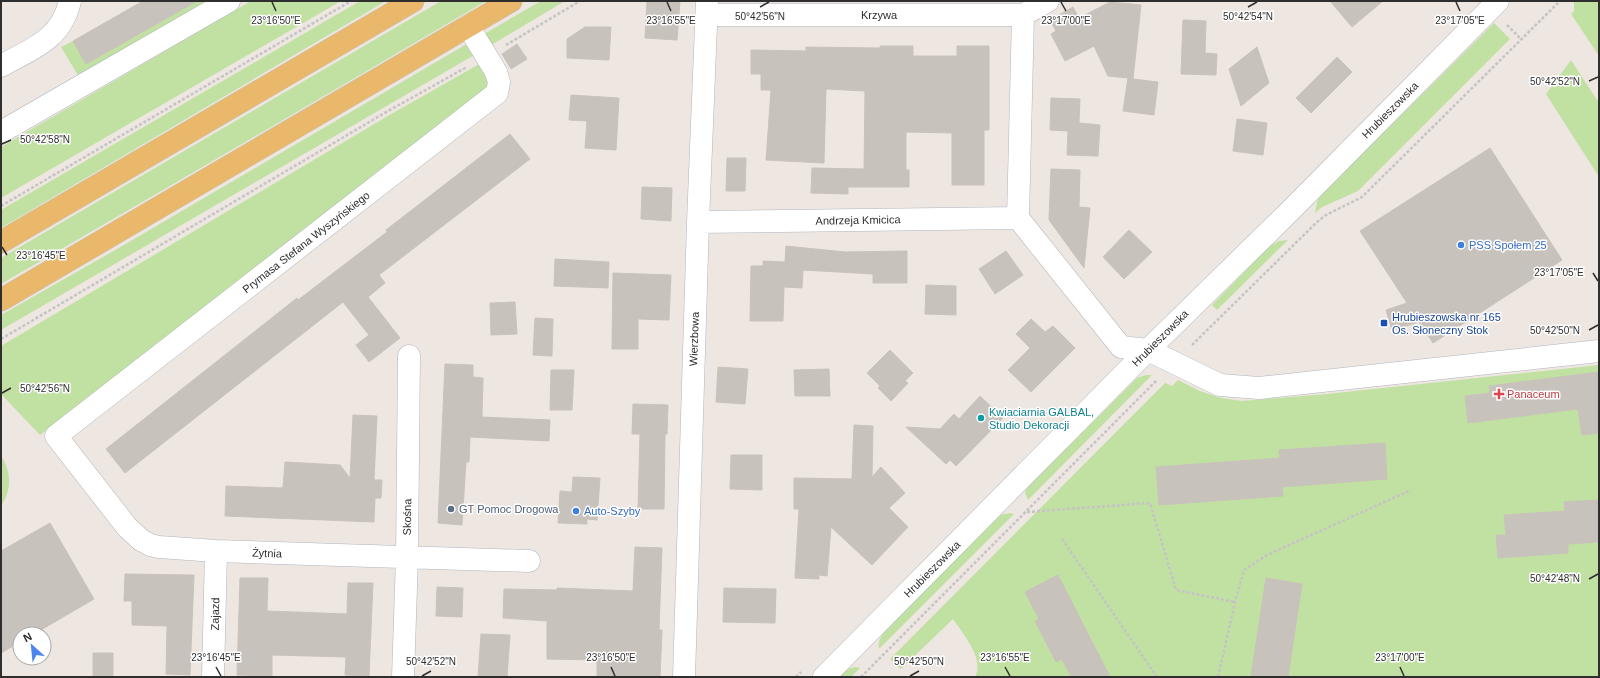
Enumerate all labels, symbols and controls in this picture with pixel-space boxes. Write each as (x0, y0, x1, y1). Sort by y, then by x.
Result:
street label: Krzywa (861, 9, 898, 21)
text: 50°42'56"N (735, 11, 785, 22)
text: 50°42'54"N (1223, 11, 1273, 22)
text: 23°16'50"E (251, 15, 301, 26)
text: 23°16'55"E (646, 15, 696, 26)
text: 23°17'00"E (1041, 15, 1091, 26)
text: 23°17'05"E (1435, 15, 1485, 26)
text: 50°42'52"N (1530, 76, 1580, 87)
street label: Hrubieszowska (1359, 79, 1421, 141)
text: 50°42'58"N (20, 134, 70, 145)
street label: Prymasa Stefana Wyszyńskiego (240, 189, 372, 295)
street label: Andrzeja Kmicica (815, 213, 901, 227)
place label: PSS Społem 25 (1469, 239, 1547, 251)
marker: PSS Społem 25 (1456, 240, 1466, 250)
text: 23°16'45"E (16, 250, 66, 261)
text: 23°17'05"E (1534, 267, 1584, 278)
street label: Hrubieszowska (1129, 307, 1191, 369)
street label: Wierzbowa (687, 311, 701, 366)
place label: Hrubieszowska nr 165 Os. Słoneczny Stok (1392, 311, 1501, 336)
marker: Hrubieszowska nr 165 Os. Słoneczny Stok (1379, 318, 1389, 328)
text: 50°42'50"N (1530, 325, 1580, 336)
text: 50°42'56"N (20, 383, 70, 394)
place label: Panaceum (1507, 388, 1560, 400)
marker: Panaceum (1494, 389, 1504, 399)
place label: Kwiaciarnia GALBAL, Studio Dekoracji (989, 406, 1094, 431)
marker: Kwiaciarnia GALBAL, Studio Dekoracji (976, 413, 986, 423)
street label: Skośna (401, 498, 413, 535)
place label: GT Pomoc Drogowa (459, 503, 559, 515)
marker: GT Pomoc Drogowa (446, 504, 456, 514)
place label: Auto-Szyby (584, 505, 641, 517)
marker: Auto-Szyby (571, 506, 581, 516)
street label: Hrubieszowska (901, 538, 963, 600)
street label: Żytnia (252, 546, 283, 560)
text: 50°42'48"N (1530, 573, 1580, 584)
street label: Zajazd (209, 597, 221, 631)
north arrow (12, 626, 52, 666)
text: N (21, 630, 34, 644)
text: 23°16'45"E (191, 652, 241, 663)
text: 23°16'50"E (586, 652, 636, 663)
text: 23°16'55"E (980, 652, 1030, 663)
text: 23°17'00"E (1375, 652, 1425, 663)
text: 50°42'52"N (406, 656, 456, 667)
text: 50°42'50"N (894, 656, 944, 667)

